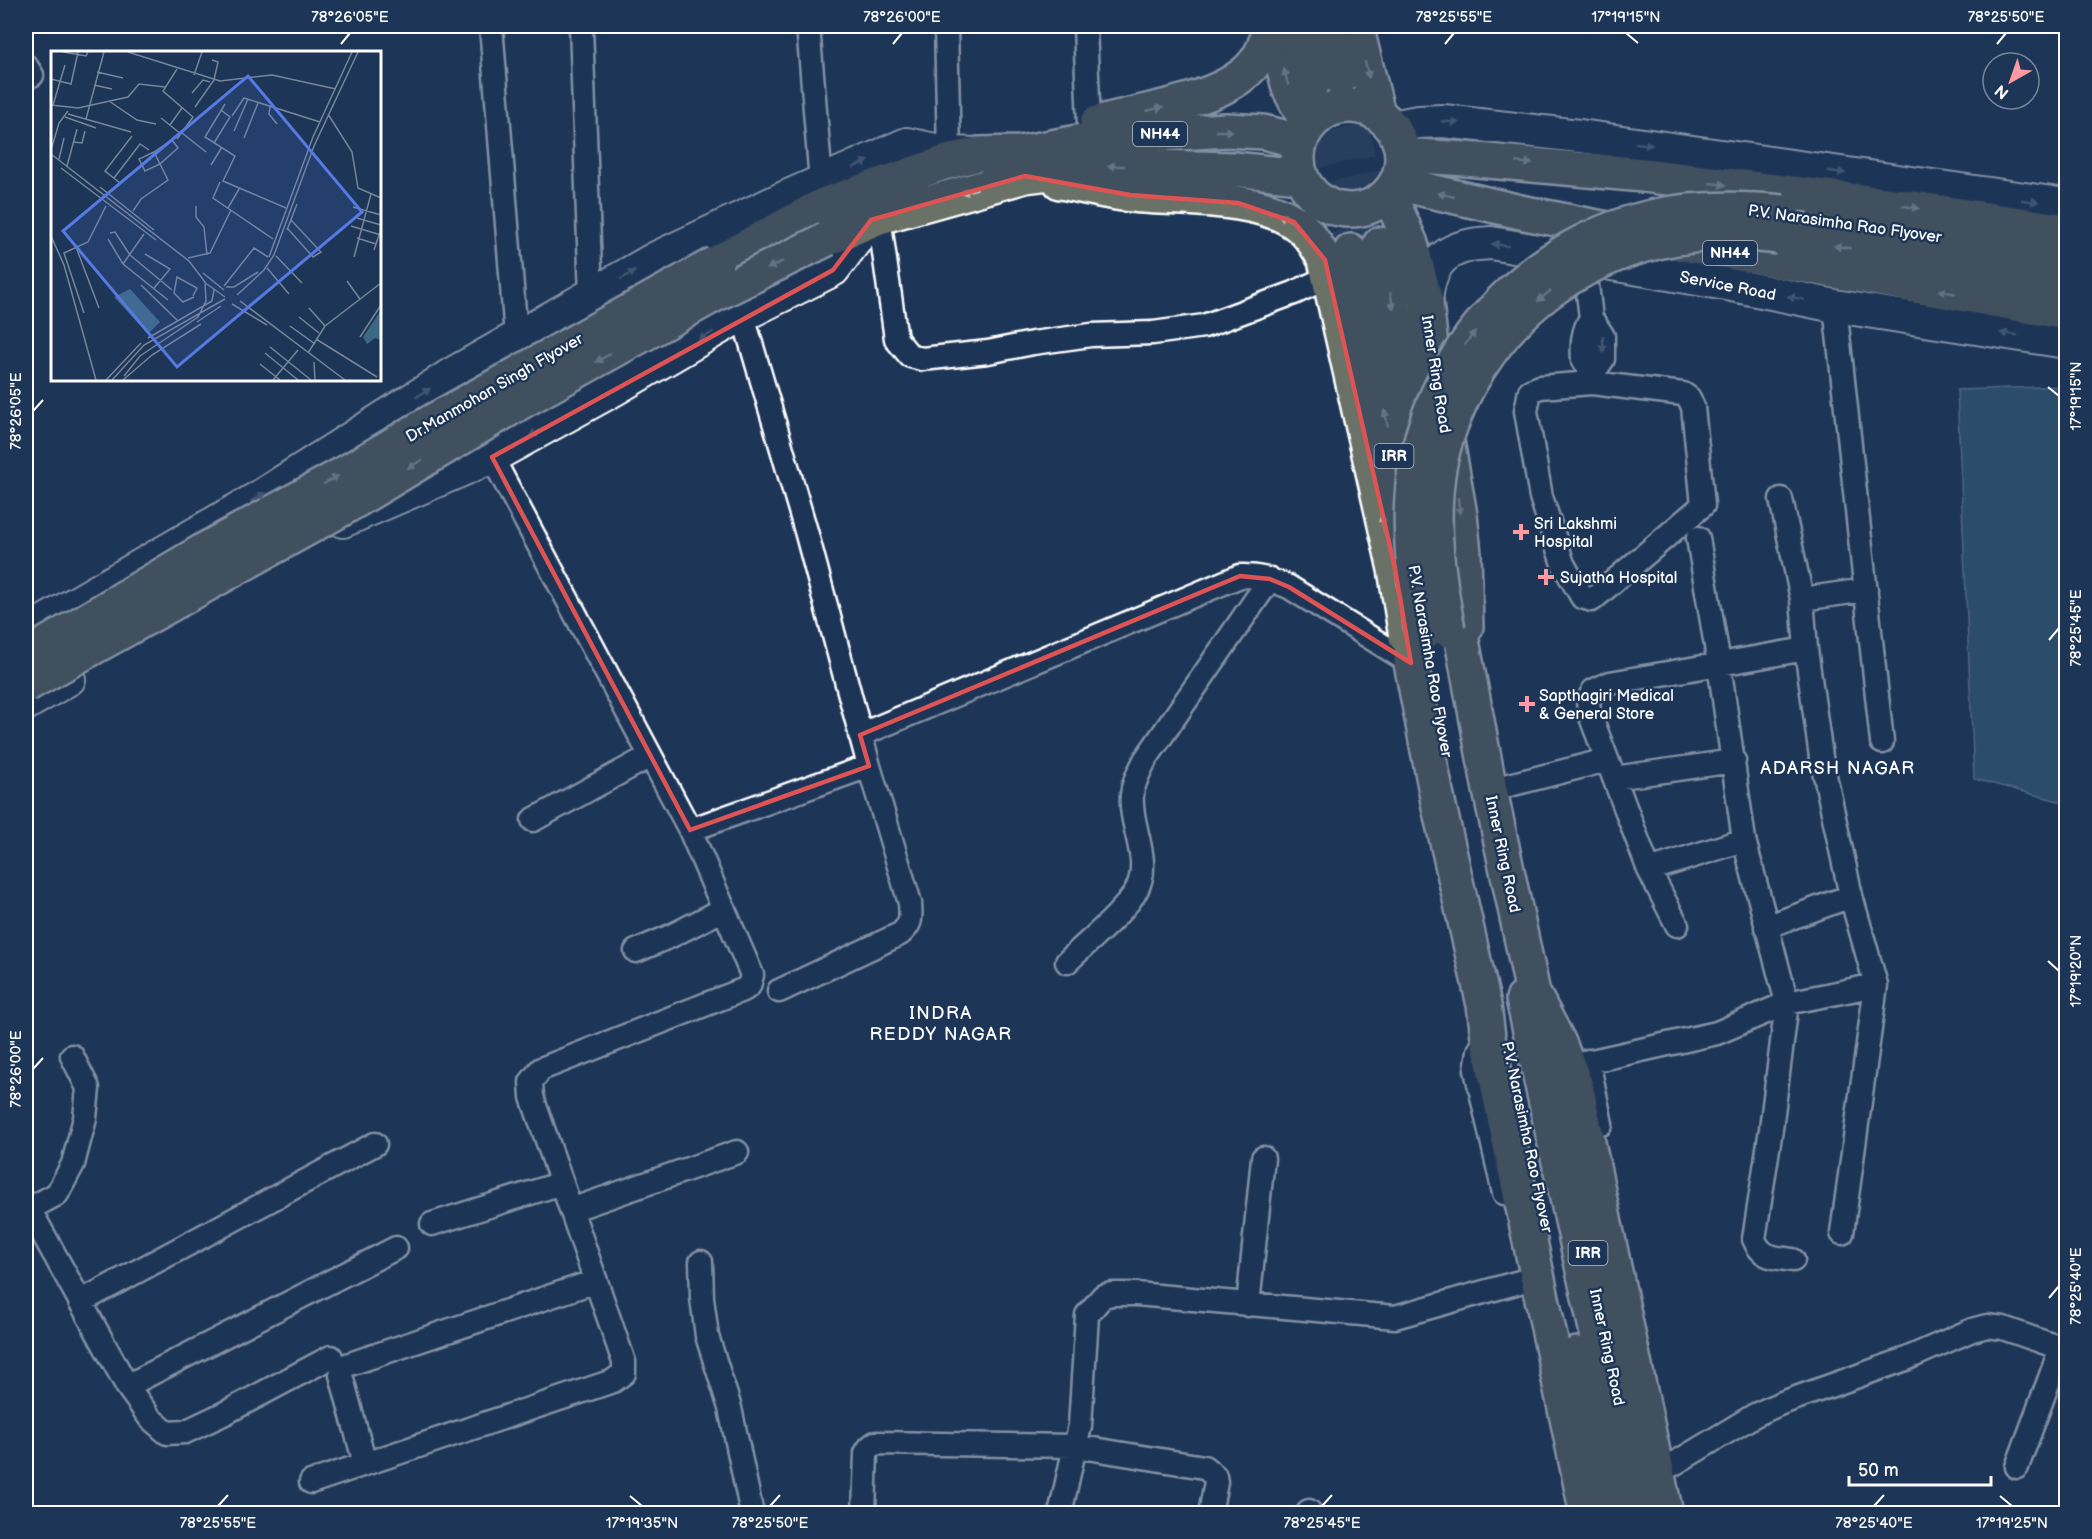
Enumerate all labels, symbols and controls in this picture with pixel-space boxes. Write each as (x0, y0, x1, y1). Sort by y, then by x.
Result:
text: 78°26'05"E (311, 8, 389, 27)
text: 78°26'00"E (863, 8, 941, 27)
text: 78°25'55"E (1416, 8, 1492, 27)
text: 17°19'15"N (1591, 8, 1661, 27)
text: 78°25'50"E (1968, 8, 2044, 27)
inset map (51, 51, 381, 381)
north arrow (1981, 51, 2041, 111)
one-way arrow (1363, 61, 1372, 79)
one-way arrow (1281, 68, 1291, 86)
text: N (1992, 80, 2013, 102)
one-way arrow (1146, 103, 1164, 113)
one-way arrow (1441, 118, 1460, 127)
road number: NH44 (1133, 122, 1187, 146)
one-way arrow (1214, 126, 1233, 136)
one-way arrow (1634, 139, 1653, 148)
one-way arrow (1514, 158, 1533, 168)
one-way arrow (852, 159, 870, 168)
one-way arrow (1107, 161, 1126, 171)
one-way arrow (1827, 168, 1846, 177)
one-way arrow (1708, 179, 1727, 189)
one-way arrow (960, 187, 978, 197)
one-way arrow (1437, 189, 1455, 199)
one-way arrow (2020, 196, 2039, 205)
street label: P.V. Narasimha Rao Flyover (1747, 201, 1943, 248)
one-way arrow (1902, 203, 1921, 212)
one-way arrow (1277, 214, 1295, 224)
one-way arrow (1491, 240, 1510, 249)
road number: NH44 (1703, 241, 1757, 265)
one-way arrow (1833, 242, 1852, 251)
one-way arrow (766, 261, 783, 270)
street label: Service Road (1678, 268, 1777, 305)
one-way arrow (620, 269, 636, 280)
one-way arrow (1937, 287, 1956, 296)
one-way arrow (1537, 289, 1552, 301)
one-way arrow (1388, 292, 1397, 311)
one-way arrow (1786, 293, 1805, 302)
street label: Inner Ring Road (1417, 314, 1454, 434)
one-way arrow (1999, 329, 2018, 338)
street label: Dr.Manmohan Singh Flyover (403, 330, 587, 447)
one-way arrow (1464, 330, 1476, 345)
one-way arrow (698, 331, 715, 341)
one-way arrow (1598, 335, 1607, 354)
one-way arrow (594, 353, 611, 363)
text: 17°19'15"N (2067, 361, 2086, 431)
text: 78°26'05"E (7, 372, 26, 450)
one-way arrow (414, 387, 431, 398)
one-way arrow (1381, 409, 1390, 428)
one-way arrow (528, 427, 545, 437)
road number: IRR (1374, 444, 1414, 468)
one-way arrow (407, 459, 423, 470)
one-way arrow (323, 476, 340, 486)
one-way arrow (250, 492, 267, 502)
one-way arrow (1454, 497, 1463, 516)
one-way arrow (1378, 514, 1388, 532)
place label: Sri Lakshmi Hospital (1534, 515, 1617, 552)
marker: Sri Lakshmi Hospital (1512, 523, 1530, 541)
street label: P.V. Narasimha Rao Flyover (1403, 563, 1456, 759)
marker: Sujatha Hospital (1537, 568, 1555, 586)
place label: Sujatha Hospital (1560, 569, 1677, 588)
text: 78°25'45"E (2067, 589, 2086, 667)
place label: Sapthagiri Medical & General Store (1539, 687, 1674, 724)
marker: Sapthagiri Medical & General Store (1520, 697, 1534, 711)
district label: ADARSH NAGAR (1760, 758, 1916, 779)
street label: Inner Ring Road (1481, 794, 1524, 914)
text: 17°19'20"N (2067, 935, 2086, 1007)
district label: INDRA REDDY NAGAR (869, 1003, 1013, 1045)
text: 78°26'00"E (7, 1030, 26, 1108)
street label: P.V. Narasimha Rao Flyover (1497, 1040, 1556, 1235)
road number: IRR (1568, 1241, 1608, 1265)
text: 78°25'40"E (2067, 1247, 2086, 1325)
street label: Inner Ring Road (1585, 1287, 1628, 1407)
scale bar (1849, 1449, 1992, 1487)
text: 50 m (1858, 1460, 1899, 1481)
text: 78°25'55"E (180, 1514, 256, 1533)
text: 17°19'35"N (606, 1514, 678, 1533)
text: 78°25'50"E (732, 1514, 808, 1533)
text: 78°25'45"E (1283, 1514, 1361, 1533)
text: 78°25'40"E (1835, 1514, 1913, 1533)
text: 17°19'25"N (1976, 1514, 2048, 1533)

